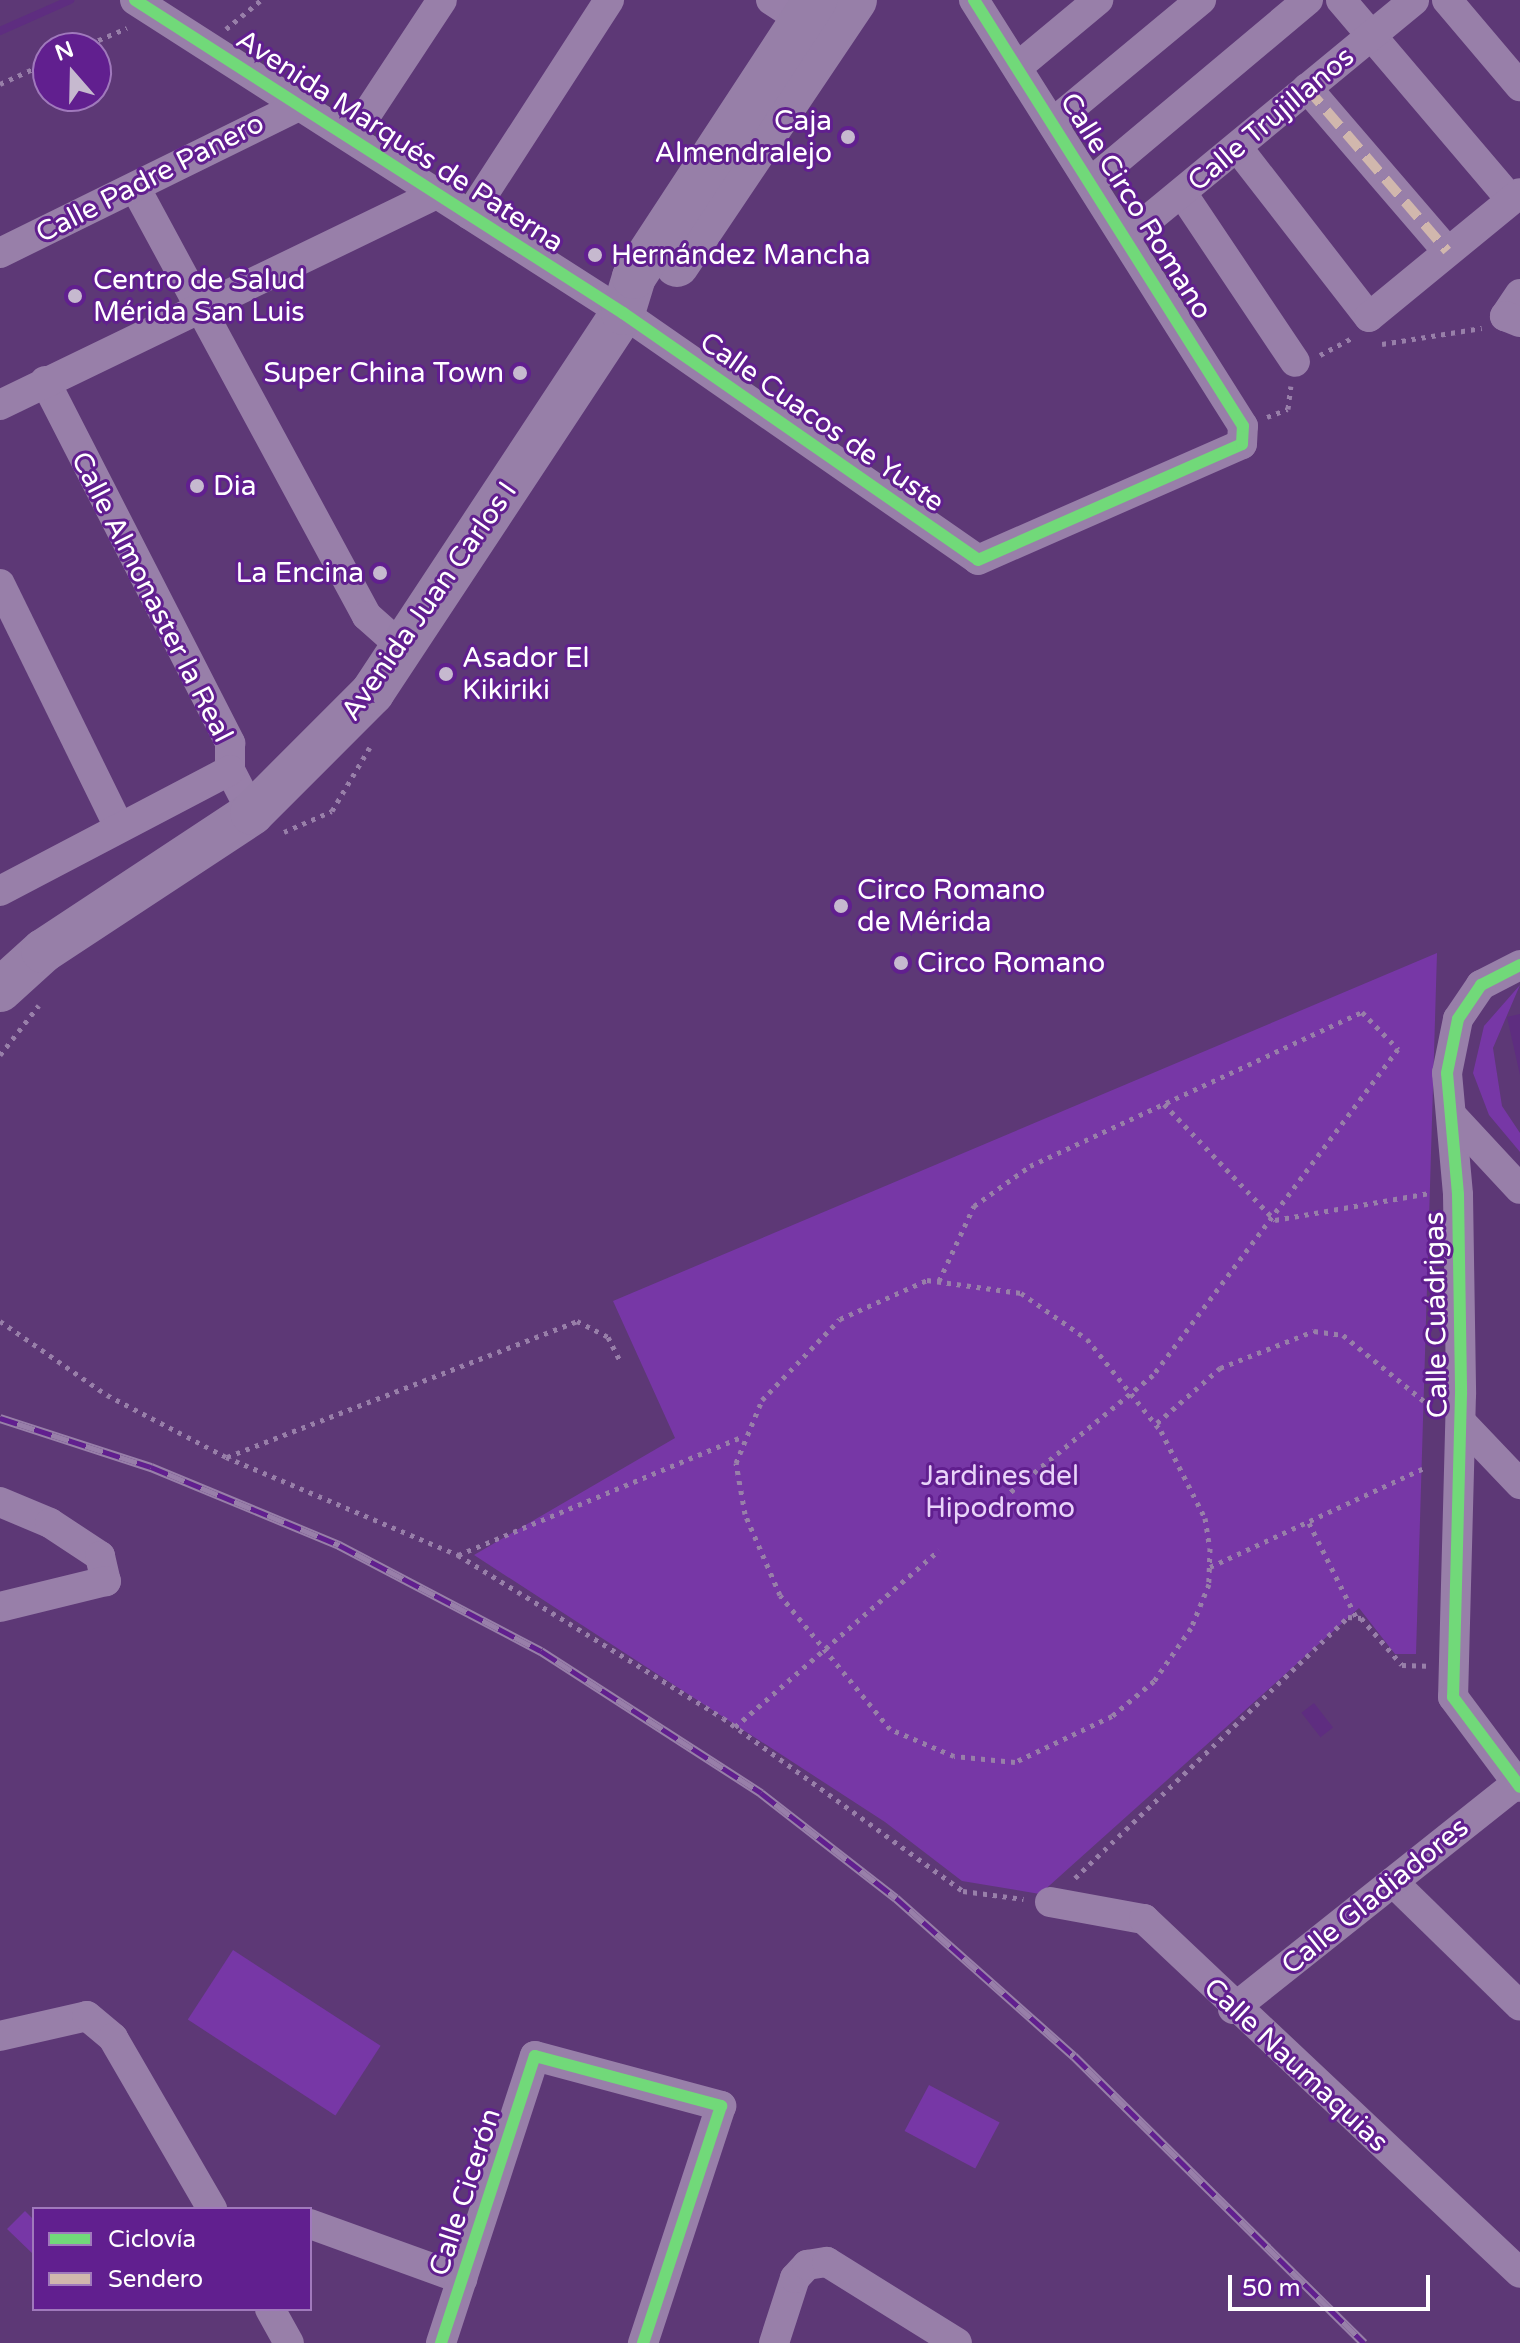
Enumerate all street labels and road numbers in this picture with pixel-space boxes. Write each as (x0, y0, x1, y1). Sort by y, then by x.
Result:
street label: Avenida Marqués de Paterna (230, 22, 570, 260)
street label: Calle Trujillanos (1181, 40, 1361, 198)
street label: Calle Circo Romano (1053, 87, 1219, 325)
street label: Calle Padre Panero (30, 106, 270, 250)
street label: Calle Cuacos de Yuste (693, 325, 951, 519)
street label: Calle Almonaster la Real (64, 446, 240, 748)
street label: Avenida Juan Carlos I (334, 475, 524, 727)
street label: Calle Cuádrigas (1417, 1212, 1455, 1418)
street label: Calle Gladiadores (1275, 1810, 1475, 1982)
street label: Calle Naumaquias (1197, 1971, 1395, 2159)
street label: Calle Cicerón (422, 2104, 508, 2280)

